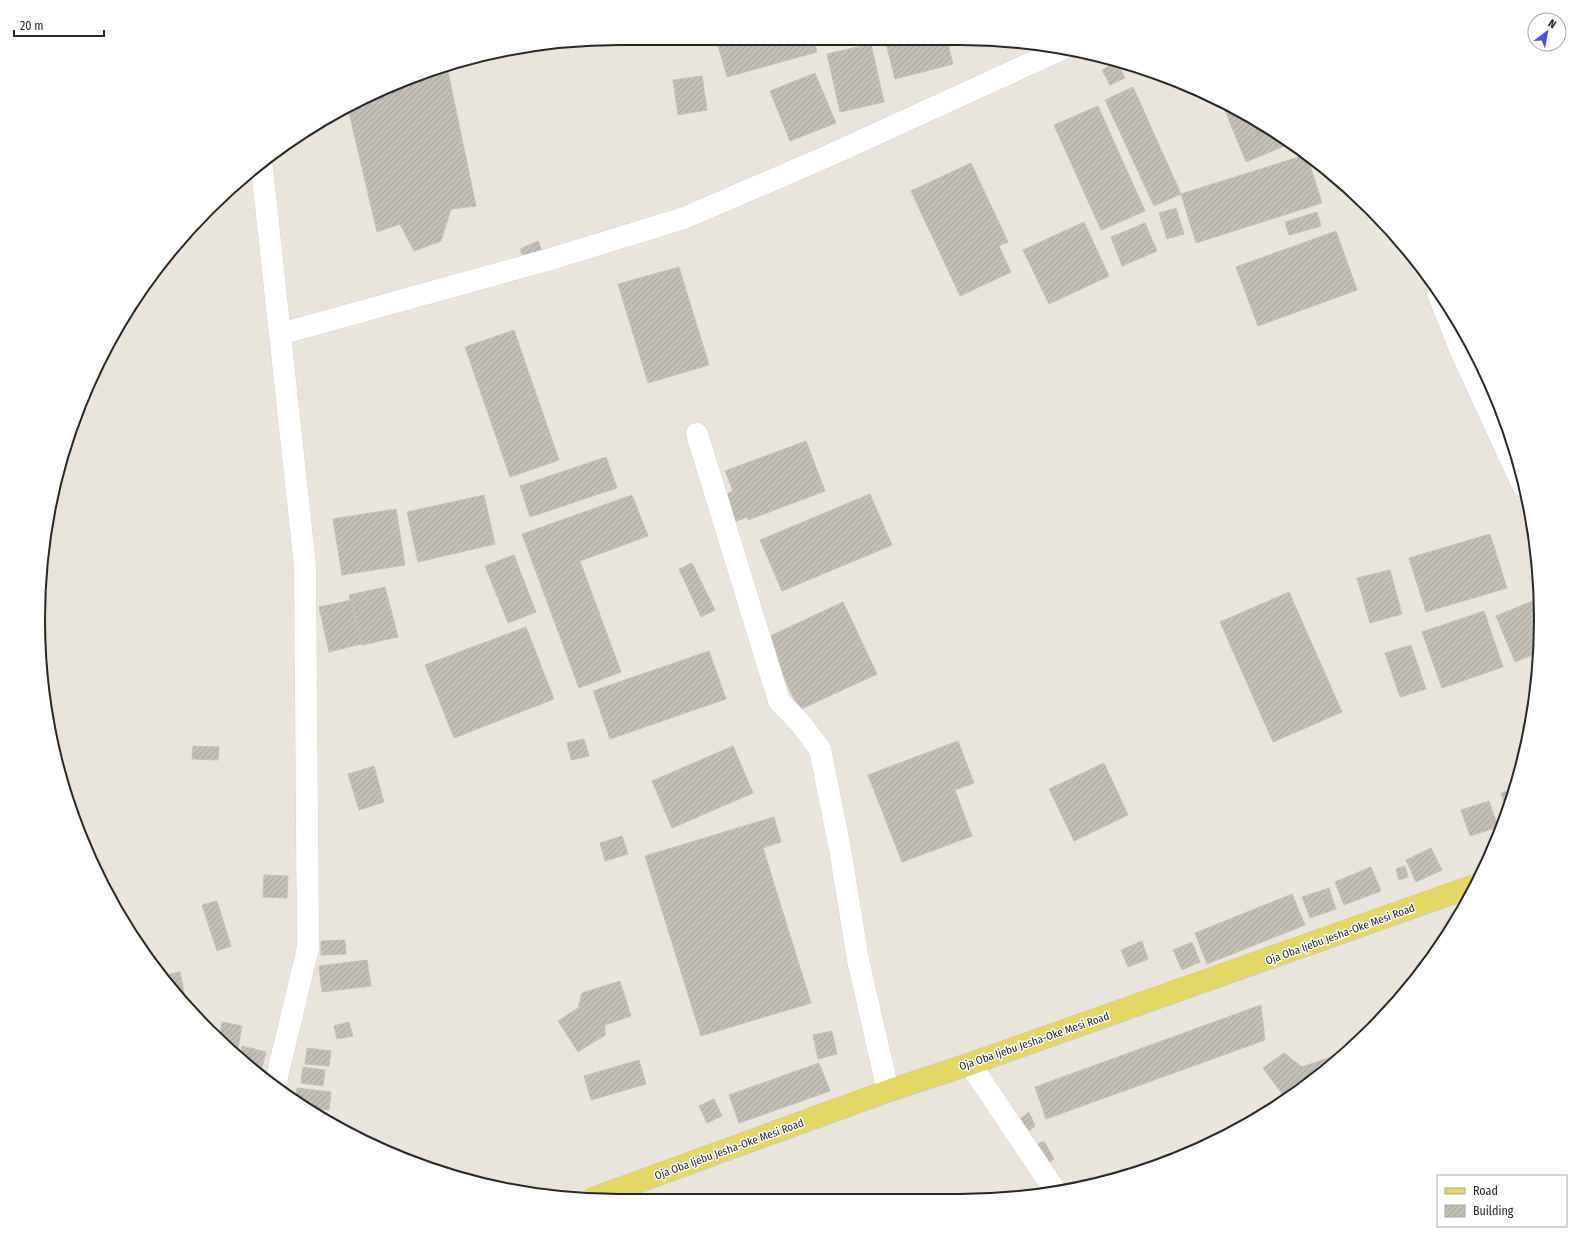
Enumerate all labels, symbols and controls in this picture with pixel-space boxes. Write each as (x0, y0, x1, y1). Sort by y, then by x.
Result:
scale bar (14, 12, 104, 38)
north arrow (1527, 12, 1567, 52)
text: N (1546, 17, 1558, 31)
text: 20 m (20, 19, 44, 33)
street label: Oja Oba Ijebu Jesha-Oke Mesi Road (1264, 901, 1417, 968)
street label: Oja Oba Ijebu Jesha-Oke Mesi Road (957, 1010, 1111, 1073)
street label: Oja Oba Ijebu Jesha-Oke Mesi Road (653, 1116, 806, 1183)
legend (1437, 1175, 1567, 1227)
text: Road (1473, 1184, 1498, 1198)
text: Building (1473, 1204, 1514, 1218)

